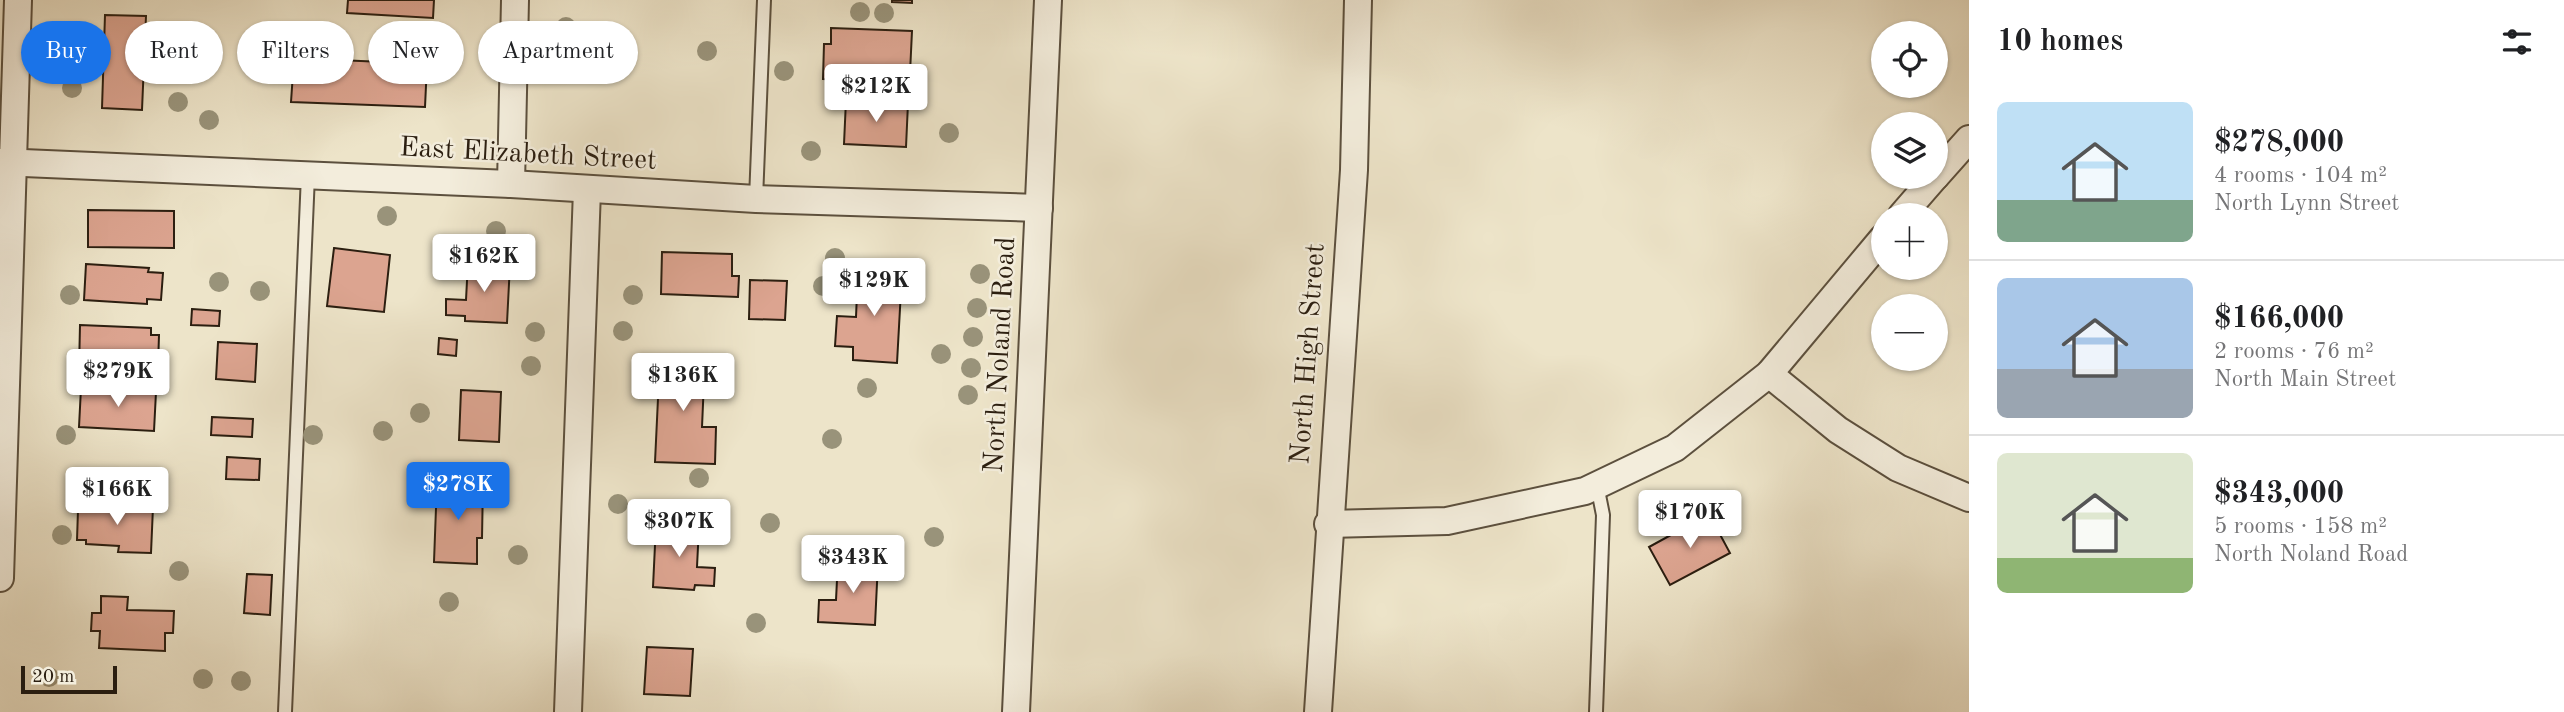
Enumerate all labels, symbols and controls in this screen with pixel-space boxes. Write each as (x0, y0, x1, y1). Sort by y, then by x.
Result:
chip: Buy (21, 21, 111, 84)
chip: Rent (125, 21, 223, 84)
chip: Filters (237, 21, 354, 84)
chip: New (368, 21, 464, 84)
chip: Apartment (478, 21, 638, 84)
map controls (1871, 21, 1948, 371)
button: locate (1871, 21, 1948, 98)
icon: filters (2498, 23, 2536, 61)
text: 10 homes (1997, 27, 2123, 57)
pin: $212K (827, 64, 925, 124)
text: $212K (840, 75, 912, 98)
button: layers (1871, 112, 1948, 189)
text: $278,000 (2214, 128, 2344, 158)
icon: home (2053, 130, 2137, 214)
street label: East Elizabeth Street (399, 134, 657, 176)
text: 4 rooms · 104 m² (2214, 164, 2387, 187)
text: North Lynn Street (2214, 192, 2399, 215)
button: + (1871, 203, 1948, 280)
pin: $162K (435, 234, 533, 294)
street label: North Noland Road (981, 236, 1021, 474)
street label: North High Street (1287, 242, 1331, 466)
text: $162K (448, 245, 520, 268)
pin: $129K (825, 258, 923, 318)
text: $129K (838, 269, 910, 292)
button: − (1871, 294, 1948, 371)
text: $166,000 (2214, 304, 2344, 334)
icon: home (2053, 306, 2137, 390)
text: 2 rooms · 76 m² (2214, 340, 2374, 363)
pin: $279K (69, 350, 167, 409)
pin: $136K (634, 354, 732, 413)
text: $279K (82, 360, 154, 383)
text: $136K (647, 364, 719, 387)
text: North Main Street (2214, 368, 2396, 391)
pin: $278K (409, 462, 507, 522)
pin: $166K (68, 468, 166, 527)
text: $278K (422, 473, 494, 496)
text: $166K (81, 478, 153, 501)
text: $343,000 (2214, 479, 2344, 509)
icon: home (2053, 481, 2137, 565)
pin: $170K (1641, 490, 1739, 550)
pin: $307K (630, 500, 728, 559)
text: $170K (1654, 501, 1726, 524)
text: $307K (643, 510, 715, 533)
text: 5 rooms · 158 m² (2214, 515, 2387, 538)
pin: $343K (804, 536, 902, 595)
text: North Noland Road (2214, 543, 2408, 566)
text: $343K (817, 546, 889, 569)
scale bar (21, 663, 117, 695)
text: 20 m (32, 668, 74, 687)

